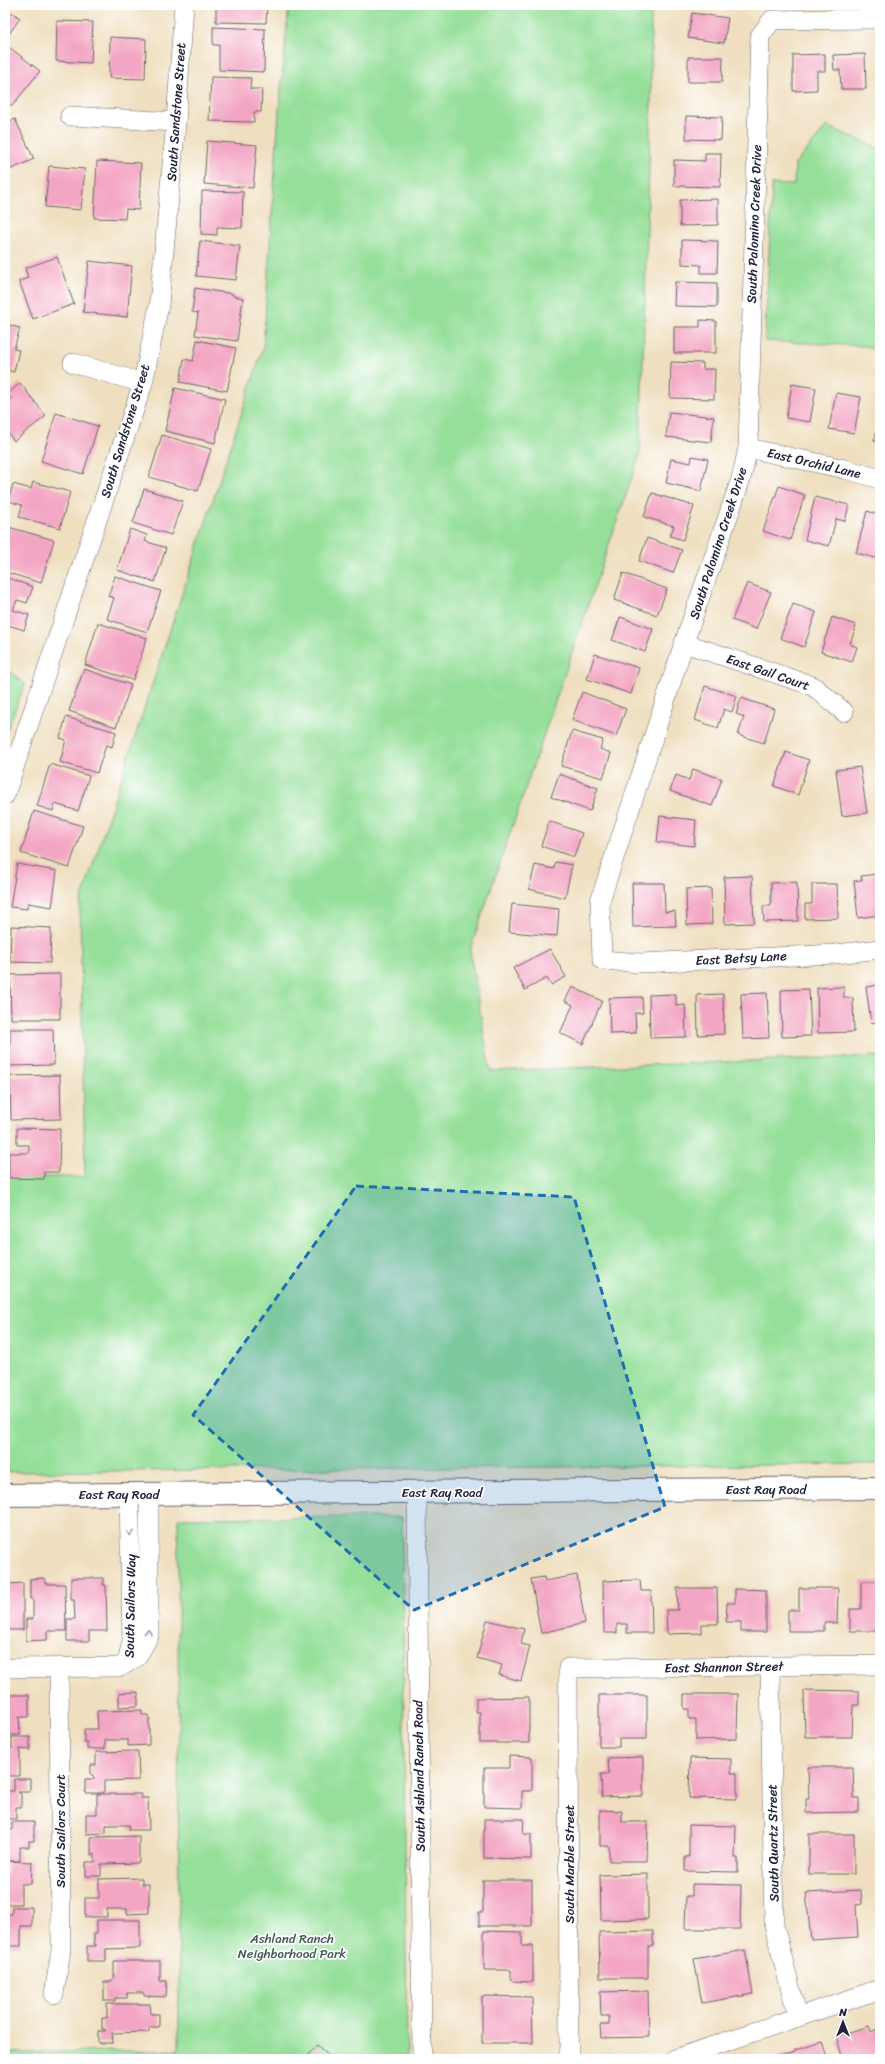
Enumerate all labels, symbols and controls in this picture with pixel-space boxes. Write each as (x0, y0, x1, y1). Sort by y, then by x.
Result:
street label: South Sandstone Street (160, 42, 192, 182)
street label: South Palomino Creek Drive (740, 144, 768, 304)
street label: South Sandstone Street (94, 361, 156, 501)
street label: East Orchid Lane (765, 441, 863, 485)
street label: South Palomino Creek Drive (682, 464, 754, 622)
street label: East Gail Court (723, 647, 813, 697)
street label: East Betsy Lane (695, 944, 787, 972)
street label: East Ray Road (726, 1478, 808, 1501)
street label: East Ray Road (402, 1481, 484, 1504)
street label: East Ray Road (79, 1483, 161, 1506)
one-way arrow (126, 1530, 134, 1536)
street label: South Sailors Way (118, 1553, 142, 1658)
one-way arrow (143, 1629, 152, 1636)
street label: East Shannon Street (664, 1654, 784, 1680)
street label: South Ashland Ranch Road (406, 1699, 432, 1852)
street label: South Sailors Court (49, 1774, 72, 1888)
street label: South Quartz Street (760, 1784, 786, 1902)
street label: South Marble Street (558, 1804, 581, 1923)
park label: Ashland Ranch Neighborhood Park (238, 1927, 346, 1965)
north arrow (823, 2002, 863, 2042)
text: N (838, 2003, 847, 2022)

